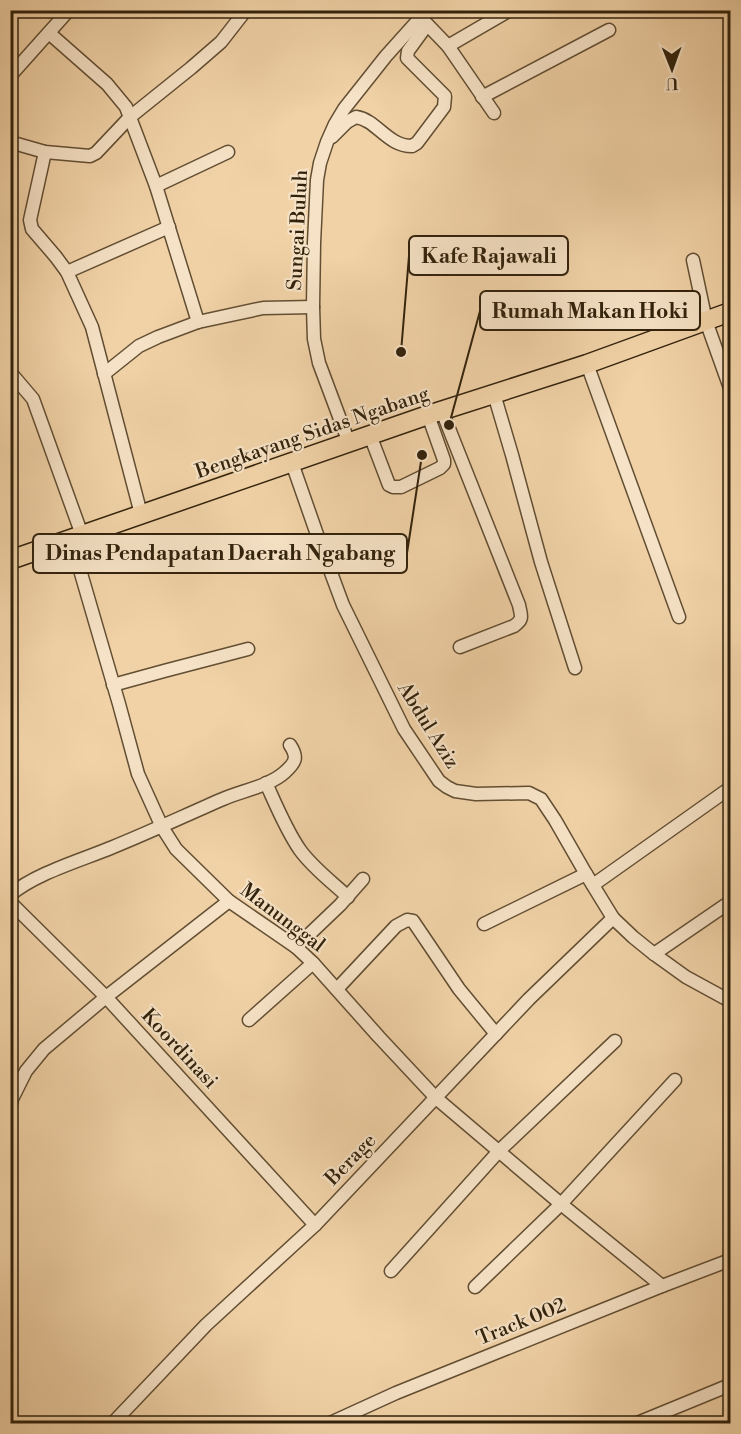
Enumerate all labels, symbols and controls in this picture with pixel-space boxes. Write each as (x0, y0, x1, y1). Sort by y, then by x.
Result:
north arrow (642, 39, 702, 99)
text: U (665, 73, 679, 93)
street label: Sungai Buluh (283, 169, 314, 291)
callout: Kafe Rajawali (409, 236, 568, 275)
text: Kafe Rajawali (421, 244, 557, 270)
callout: Rumah Makan Hoki (480, 291, 700, 330)
text: Rumah Makan Hoki (492, 299, 688, 325)
street label: Bengkayang Sidas Ngabang (192, 381, 433, 485)
callout: Dinas Pendapatan Daerah Ngabang (33, 534, 407, 573)
text: Dinas Pendapatan Daerah Ngabang (45, 541, 396, 567)
street label: Abdul Aziz (391, 677, 464, 774)
street label: Manunggal (235, 878, 330, 958)
street label: Koordinasi (135, 1004, 223, 1095)
street label: Berage (319, 1129, 382, 1192)
street label: Track 002 (473, 1293, 570, 1352)

